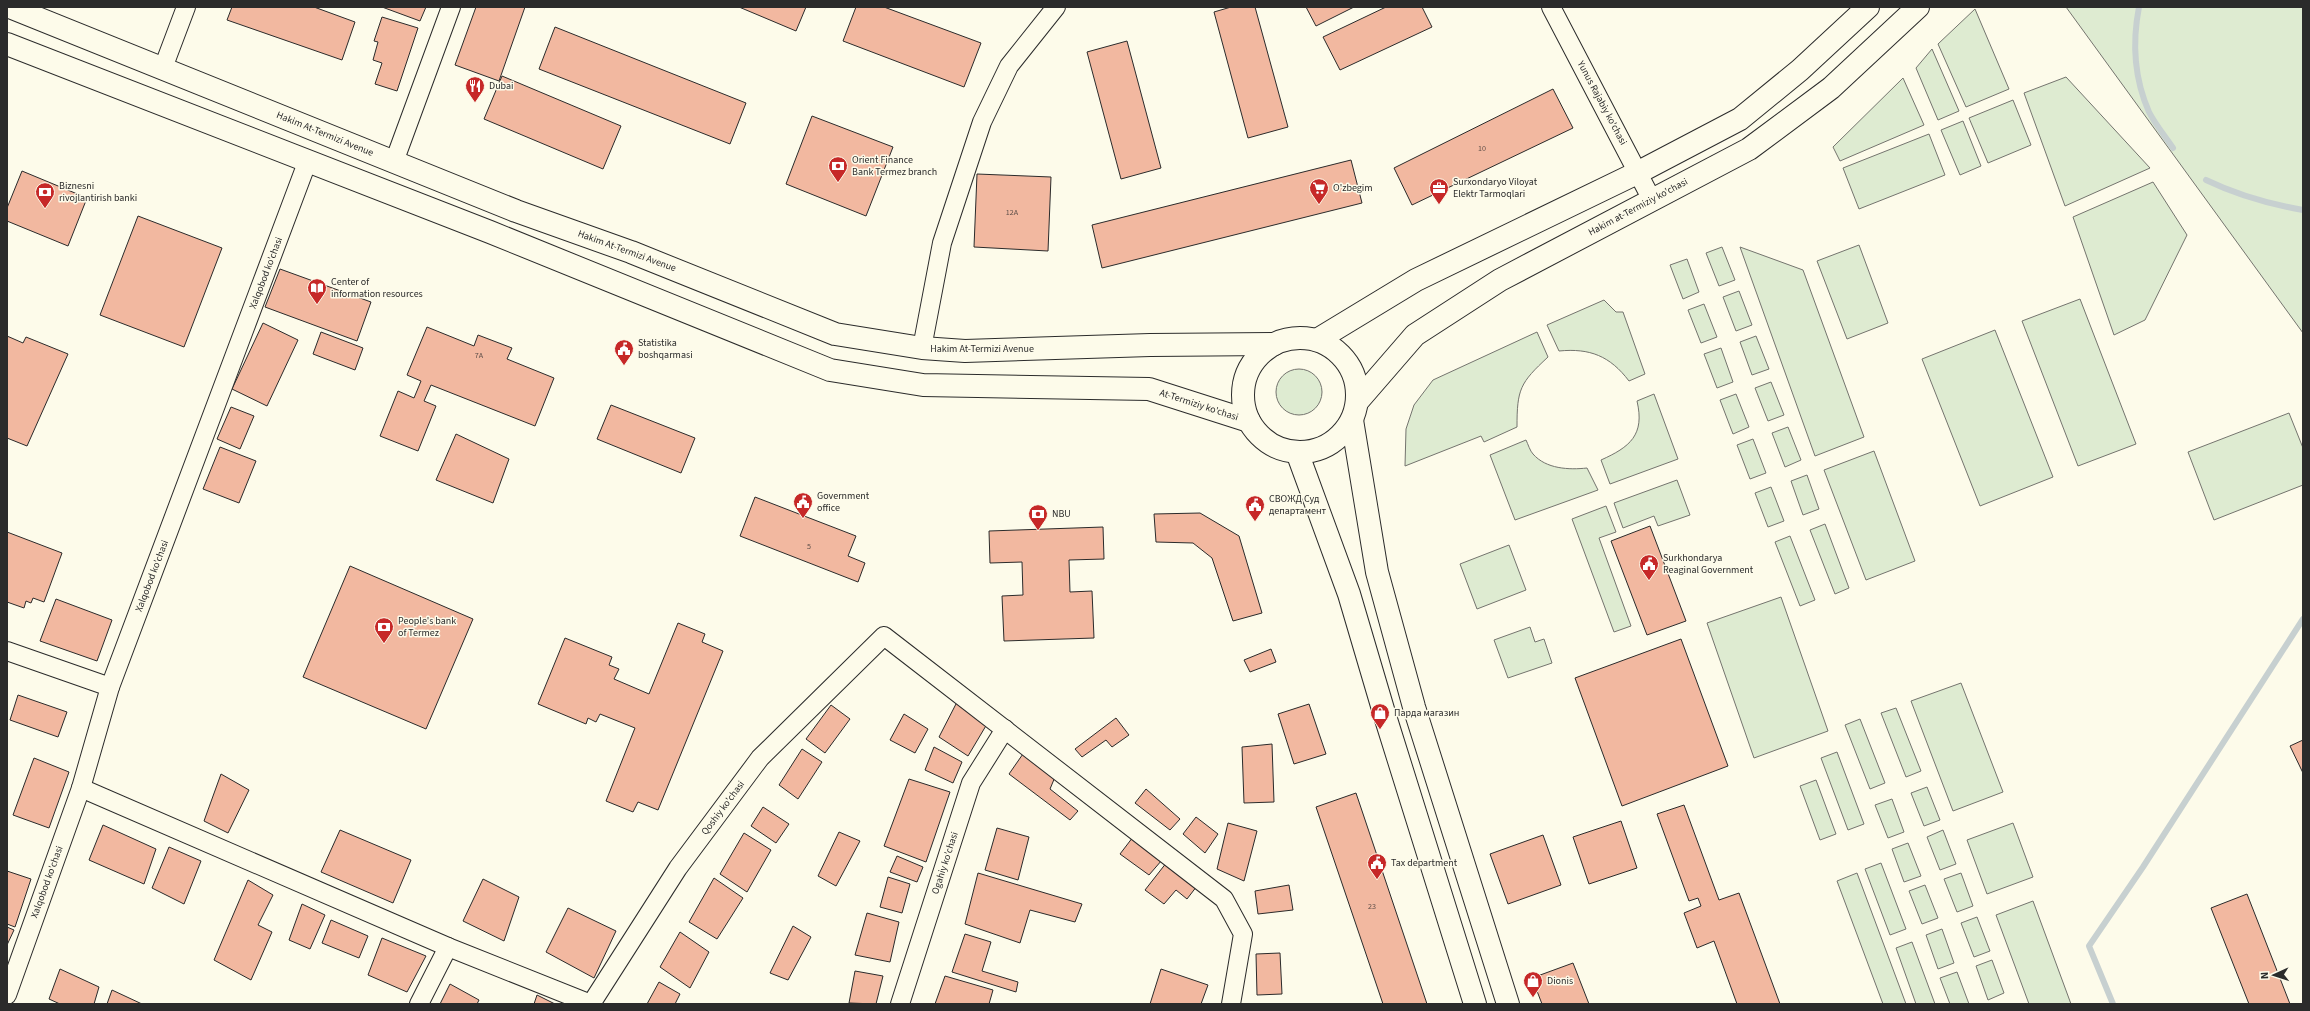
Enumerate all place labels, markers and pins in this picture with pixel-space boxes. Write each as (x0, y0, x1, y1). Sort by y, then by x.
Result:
restaurant icon: Dubai (464, 75, 486, 103)
place label: Dubai (489, 79, 513, 93)
place label: Orient Finance Bank Termez branch (852, 153, 937, 179)
bank icon: Orient Finance Bank Termez branch (827, 155, 849, 183)
place label: Surxondaryo Viloyat Elektr Tarmoqlari (1453, 175, 1538, 201)
supermarket icon: O'zbegim (1308, 177, 1330, 205)
office icon: Surxondaryo Viloyat Elektr Tarmoqlari (1428, 177, 1450, 205)
place label: Biznesni rivojlantirish banki (59, 179, 137, 205)
bank icon: Biznesni rivojlantirish banki (34, 181, 56, 209)
place label: O'zbegim (1333, 181, 1373, 195)
place label: Center of information resources (331, 275, 423, 301)
library icon: Center of information resources (306, 277, 328, 305)
place label: Statistika boshqarmasi (638, 336, 693, 362)
public building icon: Statistika boshqarmasi (613, 338, 635, 366)
place label: Government office (817, 489, 870, 515)
public building icon: Government office (792, 491, 814, 519)
place label: СВОЖД Суд департамент (1269, 492, 1327, 518)
public building icon: СВОЖД Суд департамент (1244, 494, 1266, 522)
bank icon: NBU (1027, 503, 1049, 531)
place label: NBU (1052, 507, 1071, 521)
place label: Surkhondarya Reaginal Government (1663, 551, 1754, 577)
public building icon: Surkhondarya Reaginal Government (1638, 553, 1660, 581)
place label: People's bank of Termez (398, 614, 456, 640)
bank icon: People's bank of Termez (373, 616, 395, 644)
shop icon: Парда магазин (1369, 702, 1391, 730)
place label: Парда магазин (1394, 706, 1459, 720)
public building icon: Tax department (1366, 852, 1388, 880)
place label: Tax department (1391, 856, 1458, 870)
shop icon: Dionis (1522, 970, 1544, 998)
place label: Dionis (1547, 974, 1573, 988)

